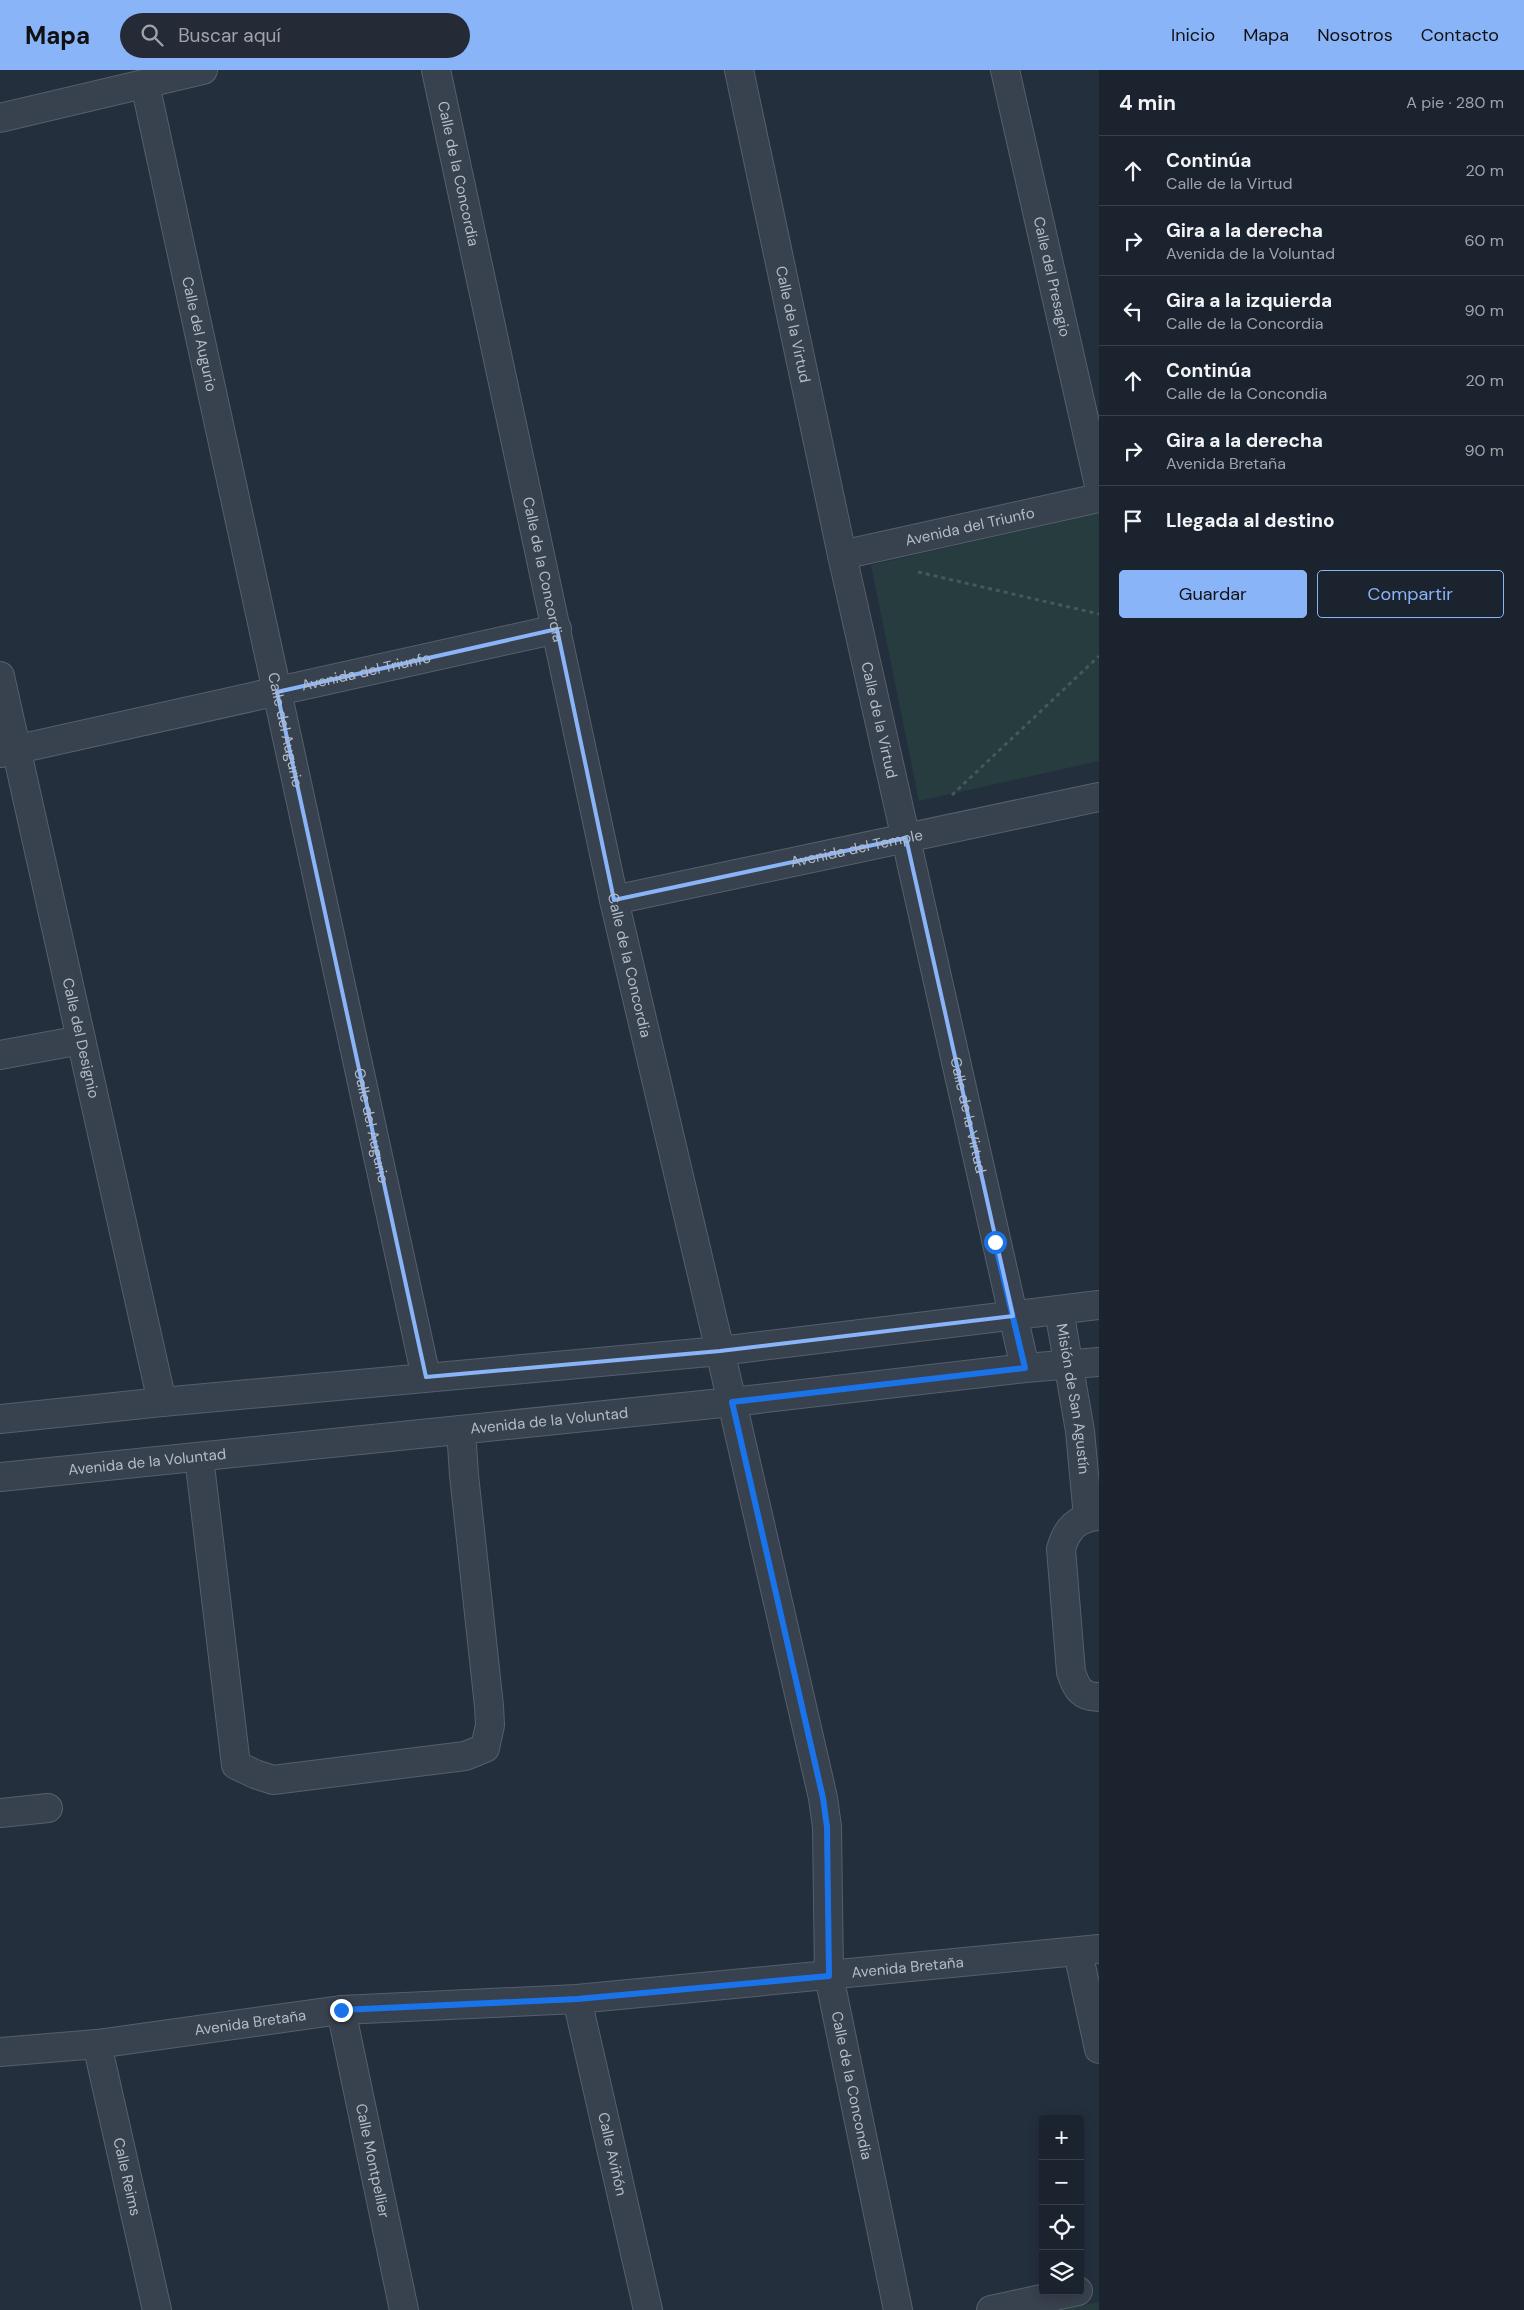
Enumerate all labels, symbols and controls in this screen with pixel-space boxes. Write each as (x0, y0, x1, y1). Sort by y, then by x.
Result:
search box (120, 13, 470, 58)
text: Mapa (25, 20, 90, 51)
icon: search (138, 21, 166, 49)
text: Buscar aquí (178, 23, 281, 48)
text: Inicio (1171, 23, 1215, 47)
text: Mapa (1243, 23, 1289, 47)
text: Nosotros (1317, 23, 1393, 47)
text: Contacto (1421, 23, 1499, 47)
text: 4 min (1119, 89, 1176, 117)
text: A pie · 280 m (1406, 92, 1504, 113)
street label: Calle de la Concordia (433, 99, 484, 248)
text: Continúa (1166, 148, 1251, 173)
icon: ahead (1119, 157, 1147, 185)
text: 20 m (1465, 160, 1504, 181)
text: Calle de la Virtud (1166, 173, 1293, 194)
street label: Calle del Presagio (1029, 215, 1075, 339)
text: Gira a la derecha (1166, 218, 1323, 243)
icon: right (1119, 227, 1147, 255)
text: 60 m (1464, 230, 1504, 251)
text: Avenida de la Voluntad (1166, 243, 1335, 264)
street label: Calle de la Virtud (771, 264, 815, 385)
street label: Calle del Augurio (177, 275, 222, 394)
text: Gira a la izquierda (1166, 288, 1332, 313)
icon: left (1119, 297, 1147, 325)
text: 90 m (1464, 300, 1504, 321)
text: Calle de la Concordia (1166, 313, 1324, 334)
text: Continúa (1166, 358, 1251, 383)
icon: ahead (1119, 367, 1147, 395)
text: 20 m (1465, 370, 1504, 391)
text: Calle de la Concondia (1166, 383, 1327, 404)
text: Gira a la derecha (1166, 428, 1323, 453)
icon: right (1119, 437, 1147, 465)
text: 90 m (1464, 440, 1504, 461)
text: Avenida Bretaña (1166, 453, 1286, 474)
street label: Calle de la Concordia (518, 495, 568, 644)
street label: Avenida del Triunfo (903, 503, 1037, 551)
icon: arrive (1119, 507, 1147, 535)
text: Llegada al destino (1166, 508, 1335, 533)
button: Guardar (1119, 570, 1307, 618)
button: Compartir (1317, 570, 1504, 618)
street label: Avenida del Triunfo (299, 647, 433, 696)
street label: Calle de la Virtud (856, 660, 902, 780)
street label: Calle del Augurio (263, 671, 308, 789)
street label: Avenida del Temple (789, 825, 925, 872)
street label: Calle de la Concordia (603, 891, 656, 1040)
street label: Calle del Designio (58, 976, 104, 1100)
street label: Calle de la Virtud (945, 1055, 991, 1175)
street label: Calle del Augurio (349, 1066, 394, 1185)
route start (984, 1231, 1007, 1254)
street label: Misión de San Agustín (1052, 1322, 1094, 1475)
street label: Avenida de la Voluntad (469, 1403, 629, 1439)
street label: Avenida de la Voluntad (67, 1444, 227, 1480)
street label: Avenida Bretaña (851, 1952, 964, 1983)
route end (330, 1999, 353, 2022)
street label: Avenida Bretaña (193, 2005, 307, 2040)
street label: Calle de la Concondia (827, 2009, 877, 2162)
street label: Calle Montpellier (351, 2102, 395, 2220)
street label: Calle Aviñón (593, 2110, 632, 2198)
map controls (1039, 2115, 1084, 2295)
button: + (1039, 2115, 1084, 2160)
street label: Calle Reims (108, 2136, 145, 2218)
button: − (1039, 2160, 1084, 2205)
button: locate (1039, 2205, 1084, 2250)
button: layers (1039, 2250, 1084, 2295)

